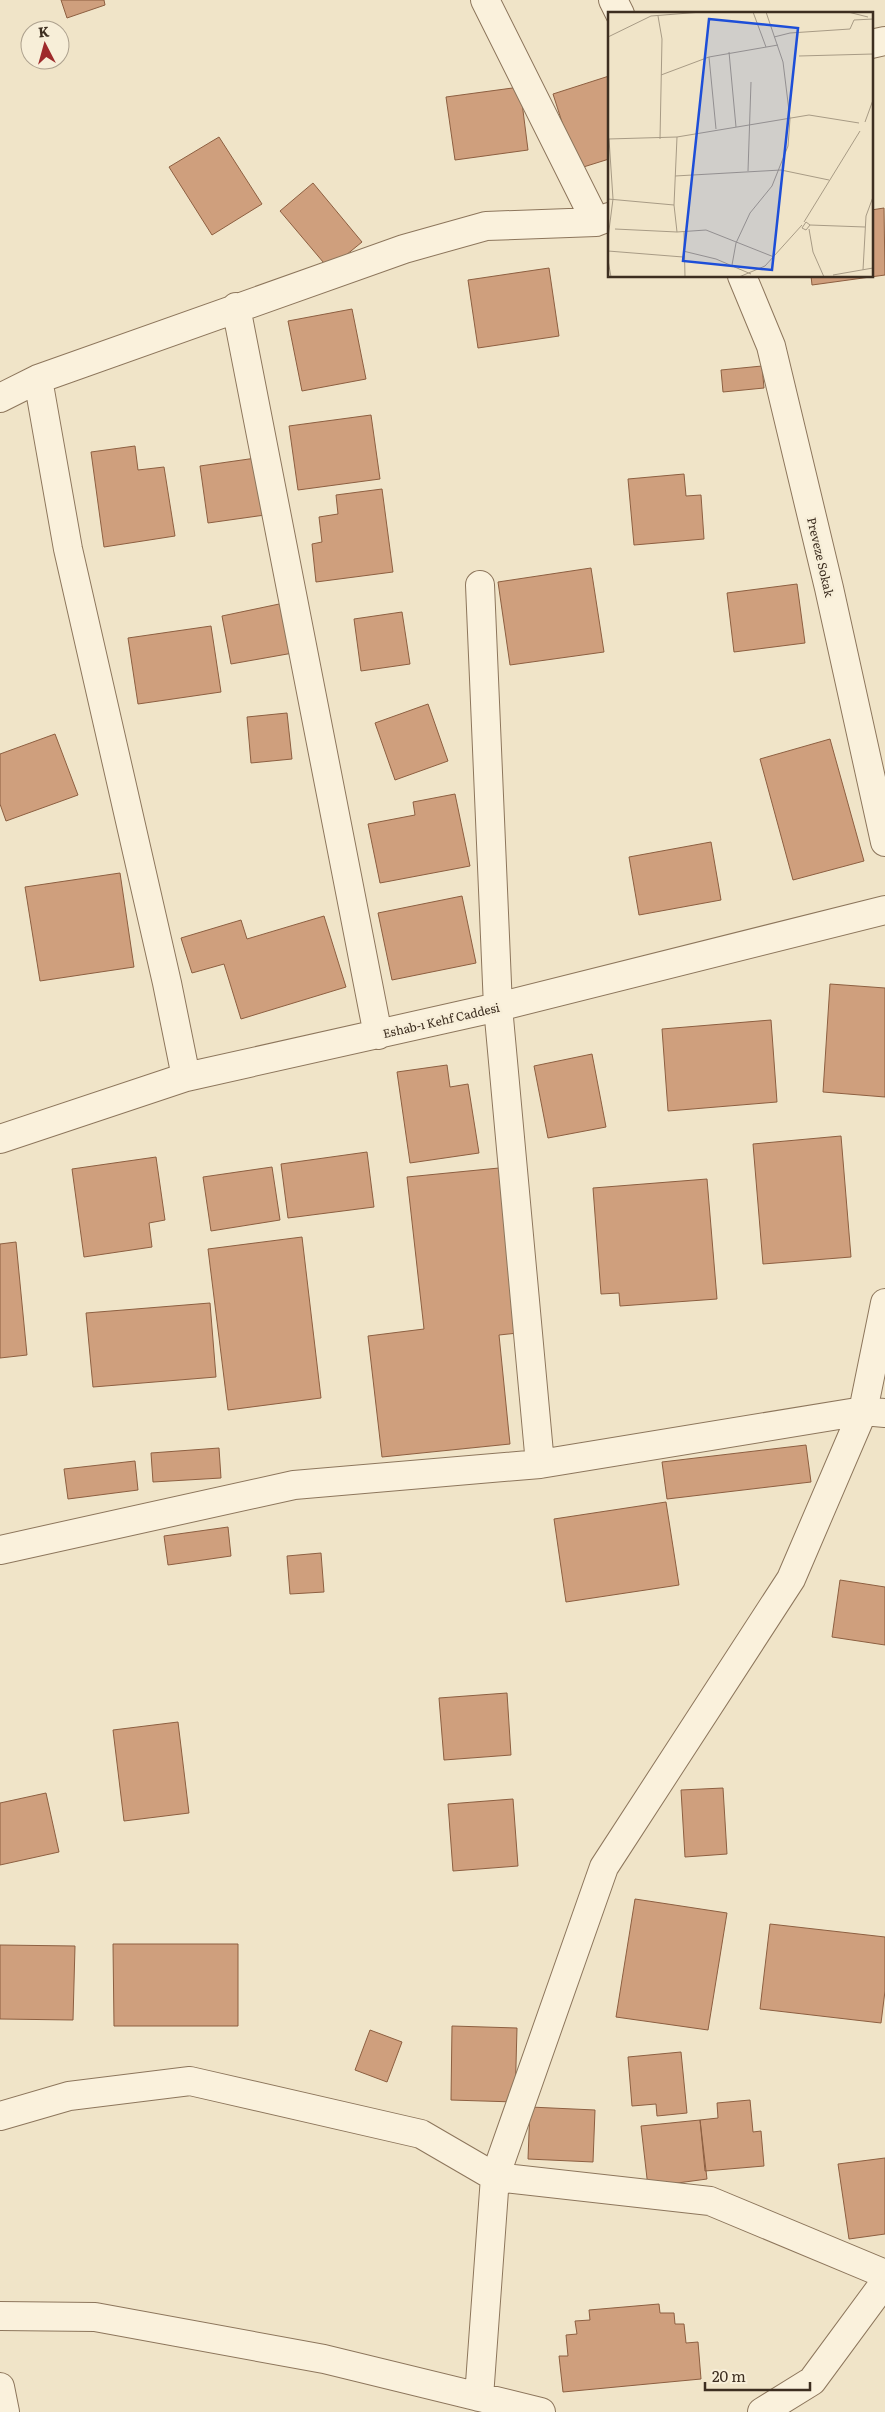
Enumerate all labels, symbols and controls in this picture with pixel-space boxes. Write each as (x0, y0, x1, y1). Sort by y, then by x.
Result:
inset map (608, 12, 872, 278)
north arrow (20, 20, 70, 70)
text: K (37, 21, 50, 42)
street label: Preveze Sokak (803, 515, 839, 599)
street label: Eshab-ı Kehf Caddesi (381, 998, 501, 1042)
scale bar (705, 2360, 810, 2392)
text: 20 m (712, 2364, 746, 2387)

